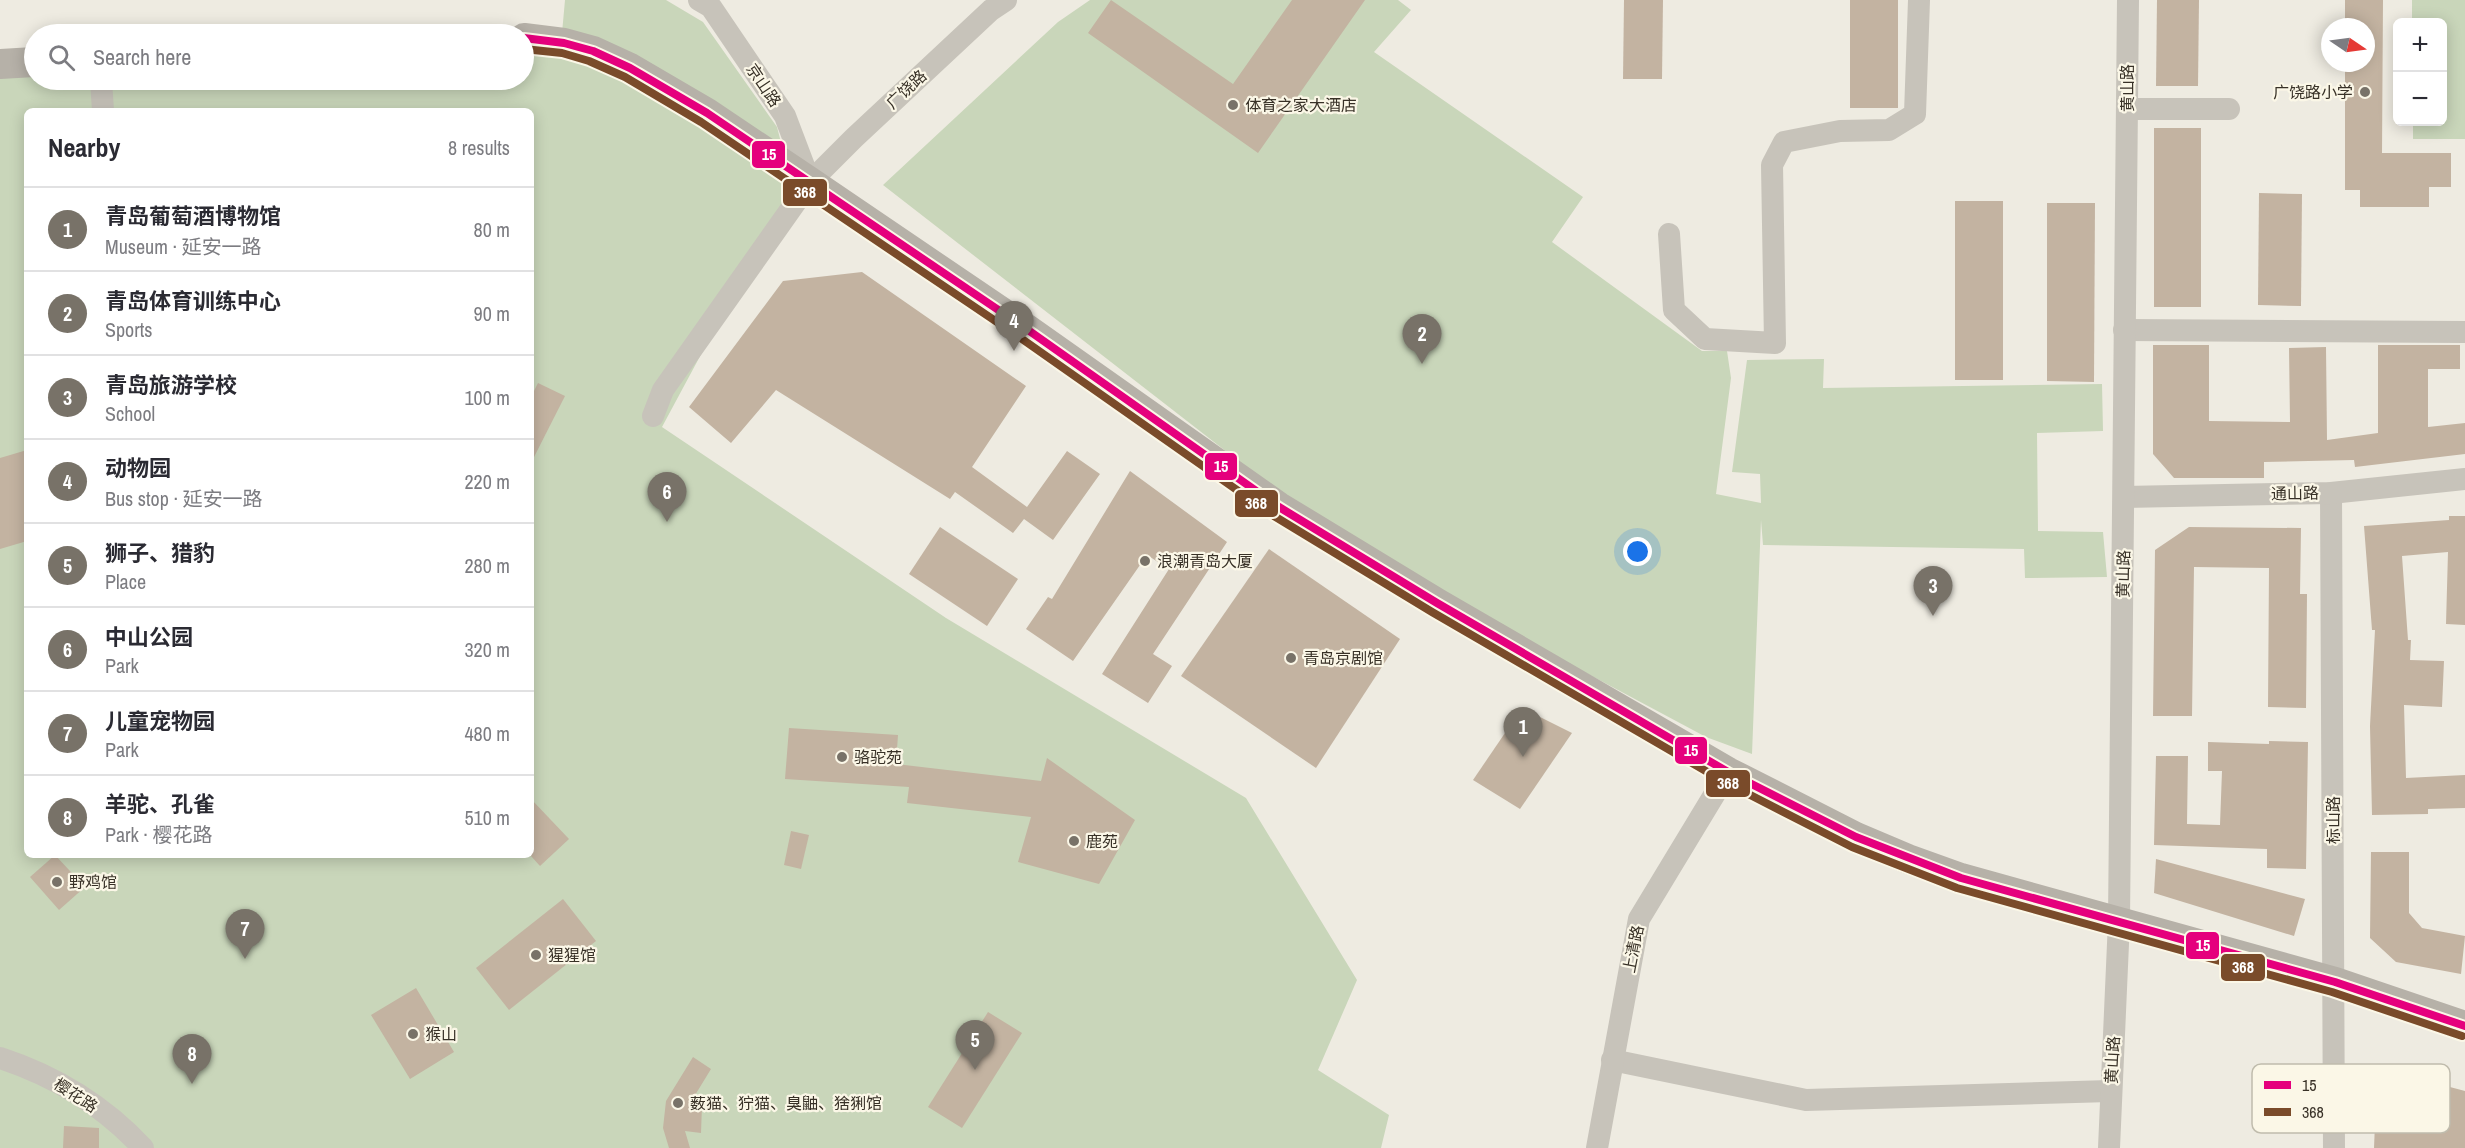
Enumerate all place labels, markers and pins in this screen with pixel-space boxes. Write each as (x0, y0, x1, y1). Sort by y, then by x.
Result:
place label: 广饶路小学 (2273, 81, 2353, 103)
marker: 广饶路小学 (2358, 85, 2372, 99)
place label: 体育之家大酒店 (1245, 94, 1357, 116)
marker: 体育之家大酒店 (1226, 98, 1240, 112)
pin: 4 (994, 302, 1034, 351)
pin: 2 (1402, 314, 1442, 364)
pin: 6 (648, 472, 686, 522)
place label: 浪潮青岛大厦 (1157, 550, 1253, 572)
marker: 浪潮青岛大厦 (1138, 554, 1152, 568)
pin: 3 (1914, 566, 1952, 616)
place label: 青岛京剧馆 (1303, 647, 1383, 669)
marker: 青岛京剧馆 (1284, 651, 1298, 665)
pin: 1 (1504, 708, 1543, 757)
place label: 骆驼苑 (854, 746, 902, 768)
marker: 骆驼苑 (835, 750, 849, 764)
place label: 鹿苑 (1086, 830, 1118, 852)
marker: 鹿苑 (1067, 834, 1081, 848)
place label: 野鸡馆 (69, 871, 117, 893)
marker: 野鸡馆 (50, 875, 64, 889)
pin: 7 (226, 910, 264, 959)
place label: 猩猩馆 (548, 944, 596, 966)
marker: 猩猩馆 (529, 948, 543, 962)
pin: 5 (956, 1020, 994, 1070)
place label: 猴山 (425, 1023, 457, 1045)
marker: 猴山 (406, 1027, 420, 1041)
pin: 8 (172, 1034, 212, 1084)
place label: 薮猫、狞猫、臭鼬、猞猁馆 (690, 1092, 882, 1114)
marker: 薮猫、狞猫、臭鼬、猞猁馆 (671, 1096, 685, 1110)

